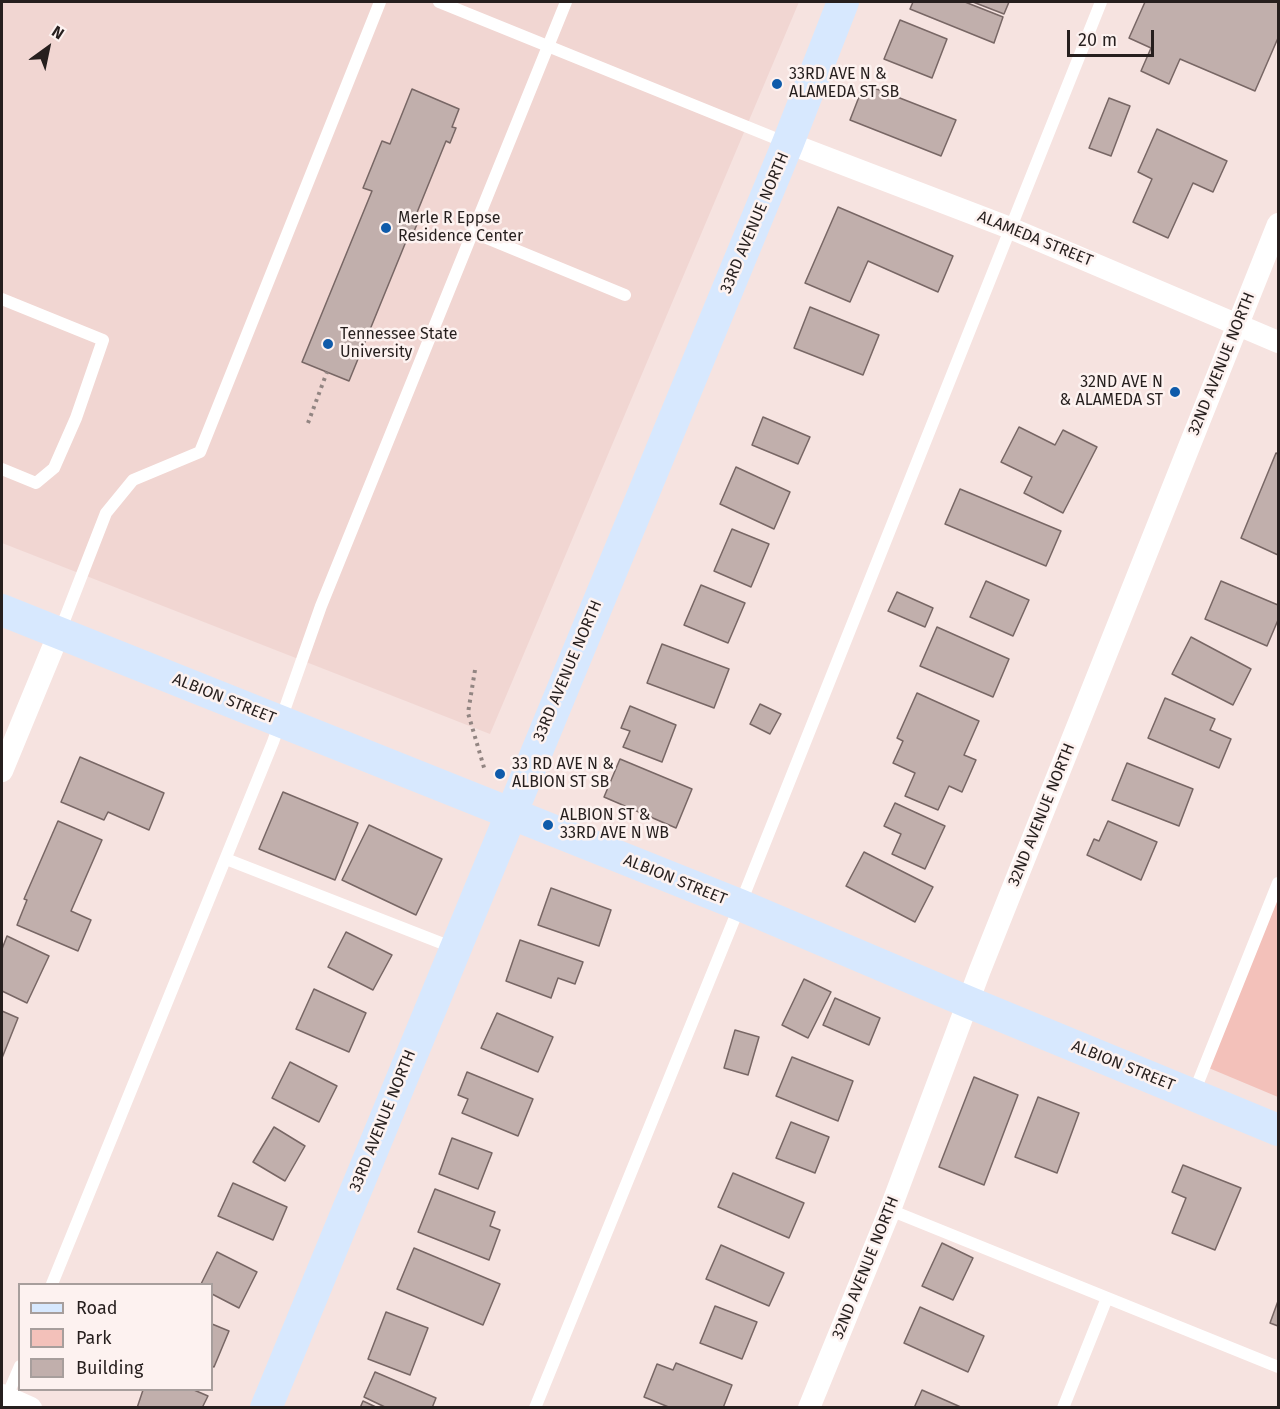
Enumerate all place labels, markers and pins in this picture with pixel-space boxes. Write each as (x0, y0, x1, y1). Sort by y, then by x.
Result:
place label: 33RD AVE N & ALAMEDA ST SB (789, 65, 899, 103)
marker: 33RD AVE N & ALAMEDA ST SB (770, 77, 784, 91)
place label: Merle R Eppse Residence Center (398, 209, 523, 247)
marker: Merle R Eppse Residence Center (379, 221, 393, 235)
place label: Tennessee State University (340, 325, 457, 363)
marker: Tennessee State University (321, 337, 335, 351)
place label: 32ND AVE N & ALAMEDA ST (1060, 373, 1163, 411)
marker: 32ND AVE N & ALAMEDA ST (1168, 385, 1182, 399)
place label: 33 RD AVE N & ALBION ST SB (512, 755, 614, 793)
marker: 33 RD AVE N & ALBION ST SB (493, 767, 507, 781)
place label: ALBION ST & 33RD AVE N WB (560, 806, 669, 844)
marker: ALBION ST & 33RD AVE N WB (541, 818, 555, 832)

